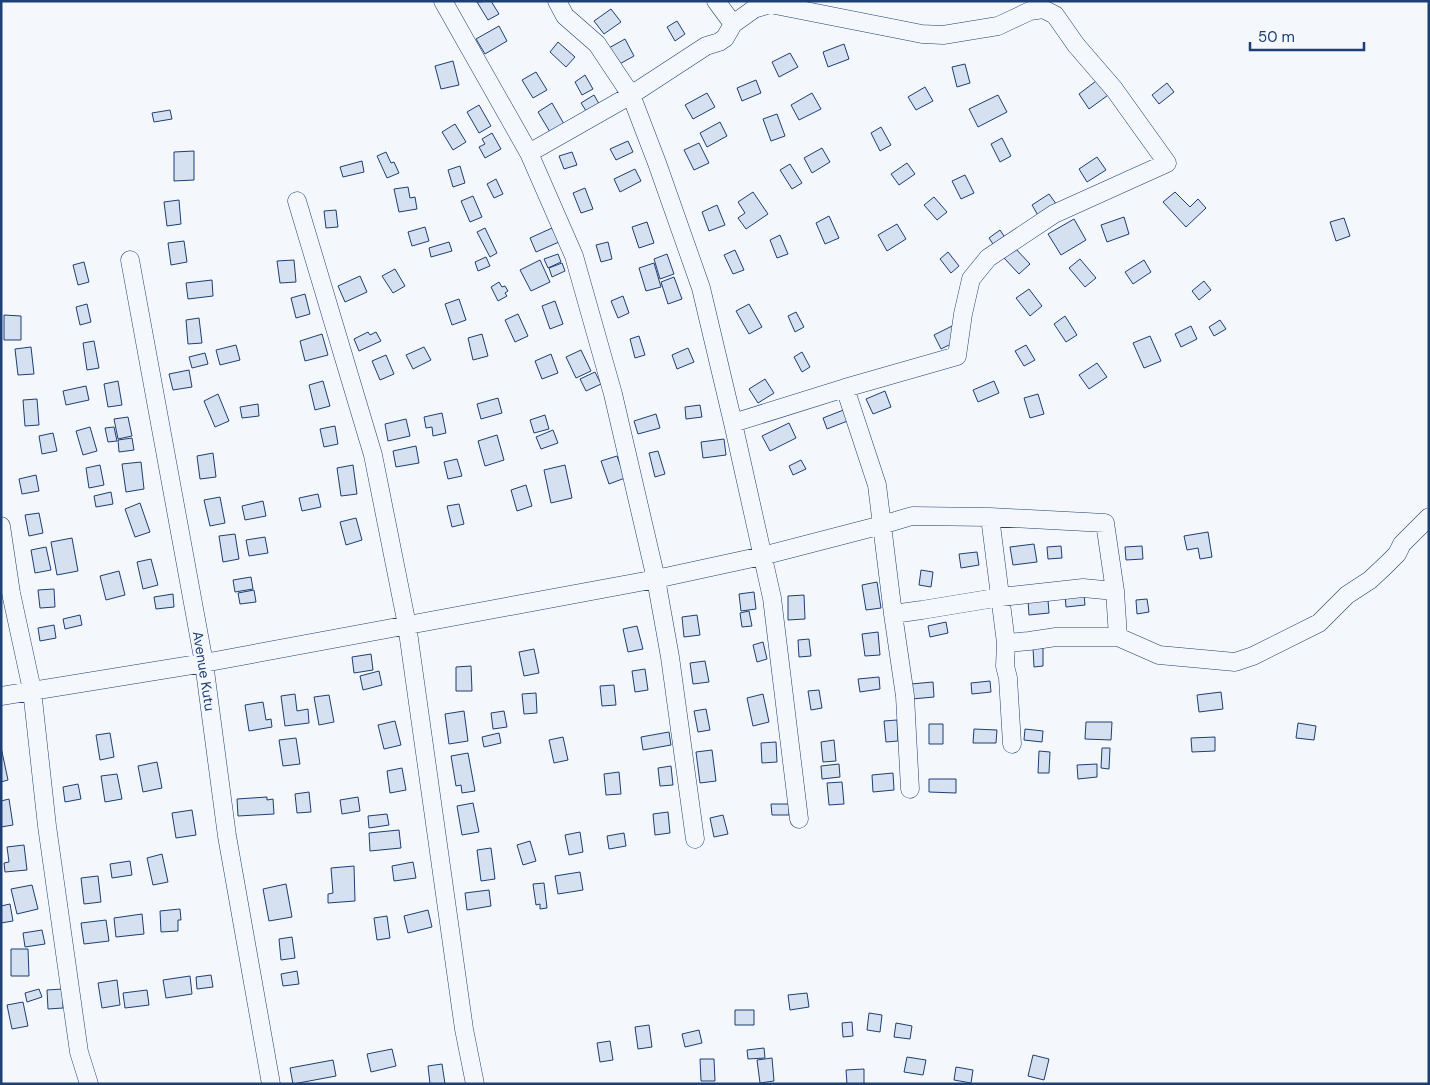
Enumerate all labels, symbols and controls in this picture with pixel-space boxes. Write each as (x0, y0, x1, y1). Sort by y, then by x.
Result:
scale bar (1250, 20, 1364, 52)
text: 50 m (1258, 27, 1295, 47)
street label: Avenue Kutu (189, 630, 219, 712)

